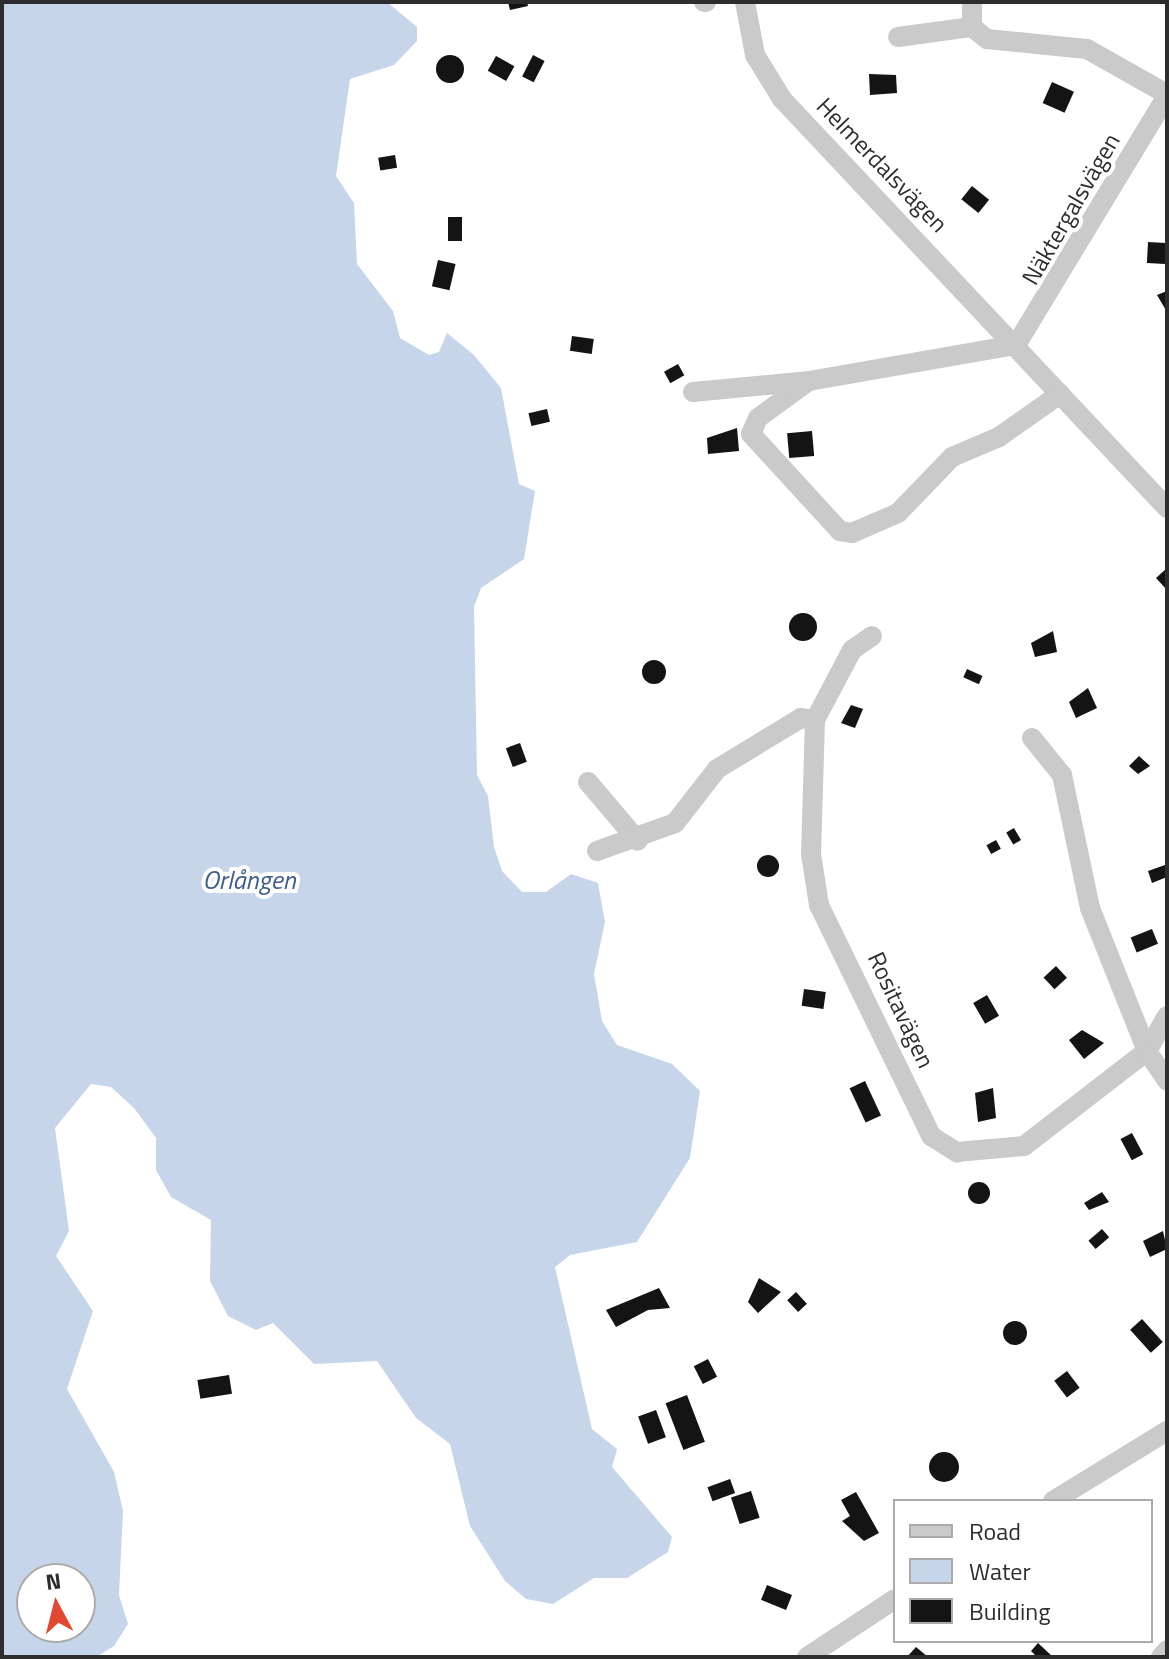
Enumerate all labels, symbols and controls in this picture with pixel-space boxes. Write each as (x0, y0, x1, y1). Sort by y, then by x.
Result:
street label: Helmerdalsvägen (811, 92, 953, 238)
street label: Näktergalsvägen (1016, 128, 1126, 290)
water label: Orlången (202, 864, 296, 896)
street label: Rositavägen (862, 947, 940, 1073)
legend (893, 1499, 1153, 1643)
text: Road (969, 1513, 1021, 1549)
text: Water (969, 1553, 1031, 1589)
north arrow (16, 1563, 96, 1643)
text: N (44, 1563, 63, 1599)
text: Building (969, 1593, 1051, 1629)

